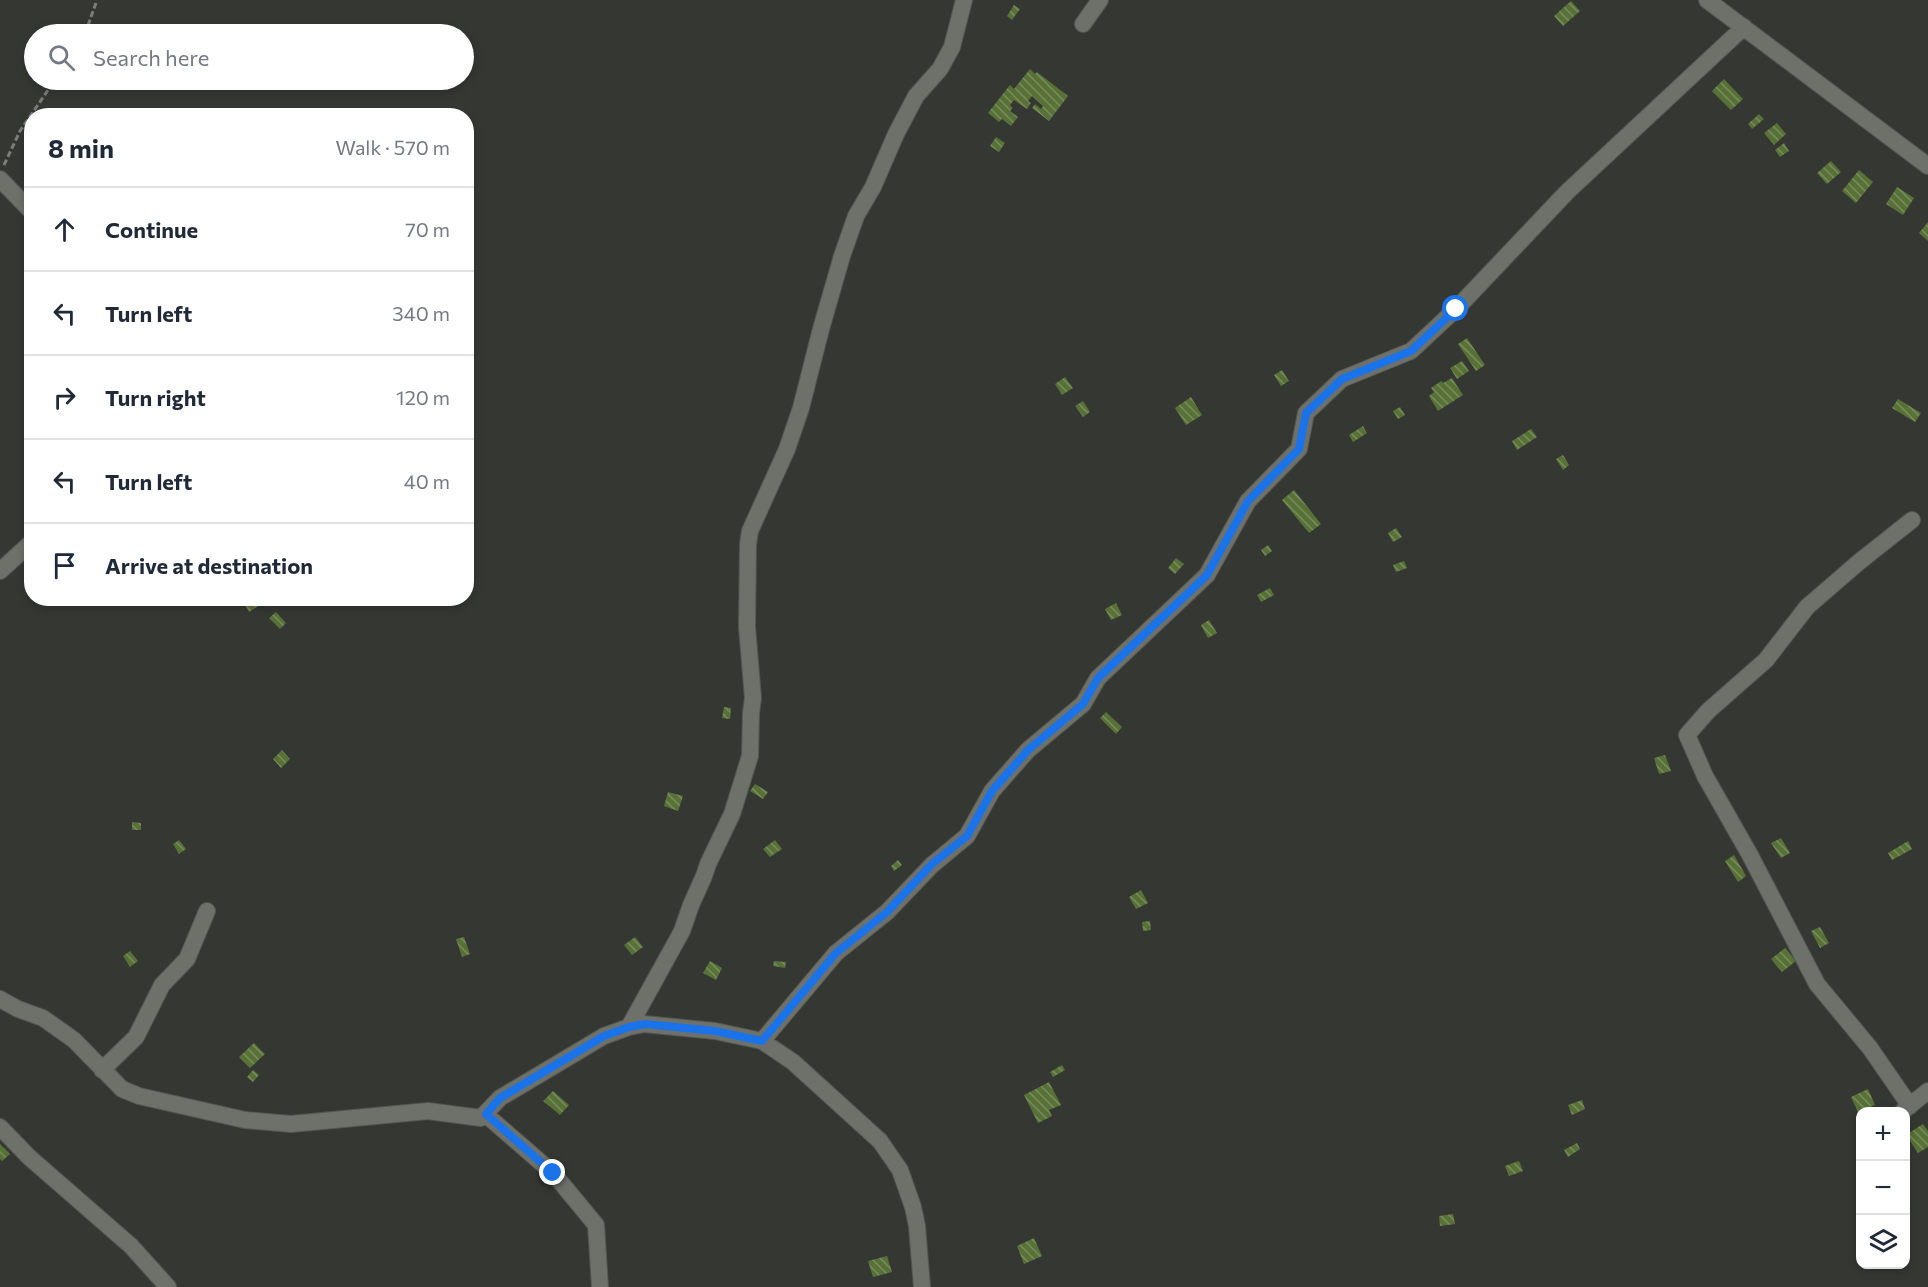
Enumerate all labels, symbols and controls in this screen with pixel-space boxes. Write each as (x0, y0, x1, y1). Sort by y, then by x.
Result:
search box (24, 24, 474, 90)
icon: search (45, 41, 78, 74)
text: Search here (93, 44, 209, 71)
text: 8 min (48, 132, 114, 163)
text: Walk · 570 m (336, 135, 450, 159)
icon: ahead (48, 213, 81, 246)
text: Continue (105, 216, 198, 243)
text: 70 m (405, 217, 450, 241)
route start (1442, 295, 1468, 321)
icon: left (48, 297, 81, 330)
text: Turn left (105, 300, 192, 327)
text: 340 m (392, 301, 450, 325)
icon: right (48, 381, 81, 414)
text: Turn right (105, 384, 206, 411)
text: 120 m (396, 385, 450, 409)
icon: left (48, 465, 81, 498)
text: Turn left (105, 468, 192, 495)
text: 40 m (404, 469, 450, 493)
icon: arrive (48, 549, 81, 582)
text: Arrive at destination (105, 552, 313, 579)
map controls (1856, 1107, 1910, 1269)
button: + (1856, 1107, 1910, 1161)
route end (539, 1159, 565, 1185)
button: − (1856, 1161, 1910, 1215)
button: layers (1856, 1215, 1910, 1269)

